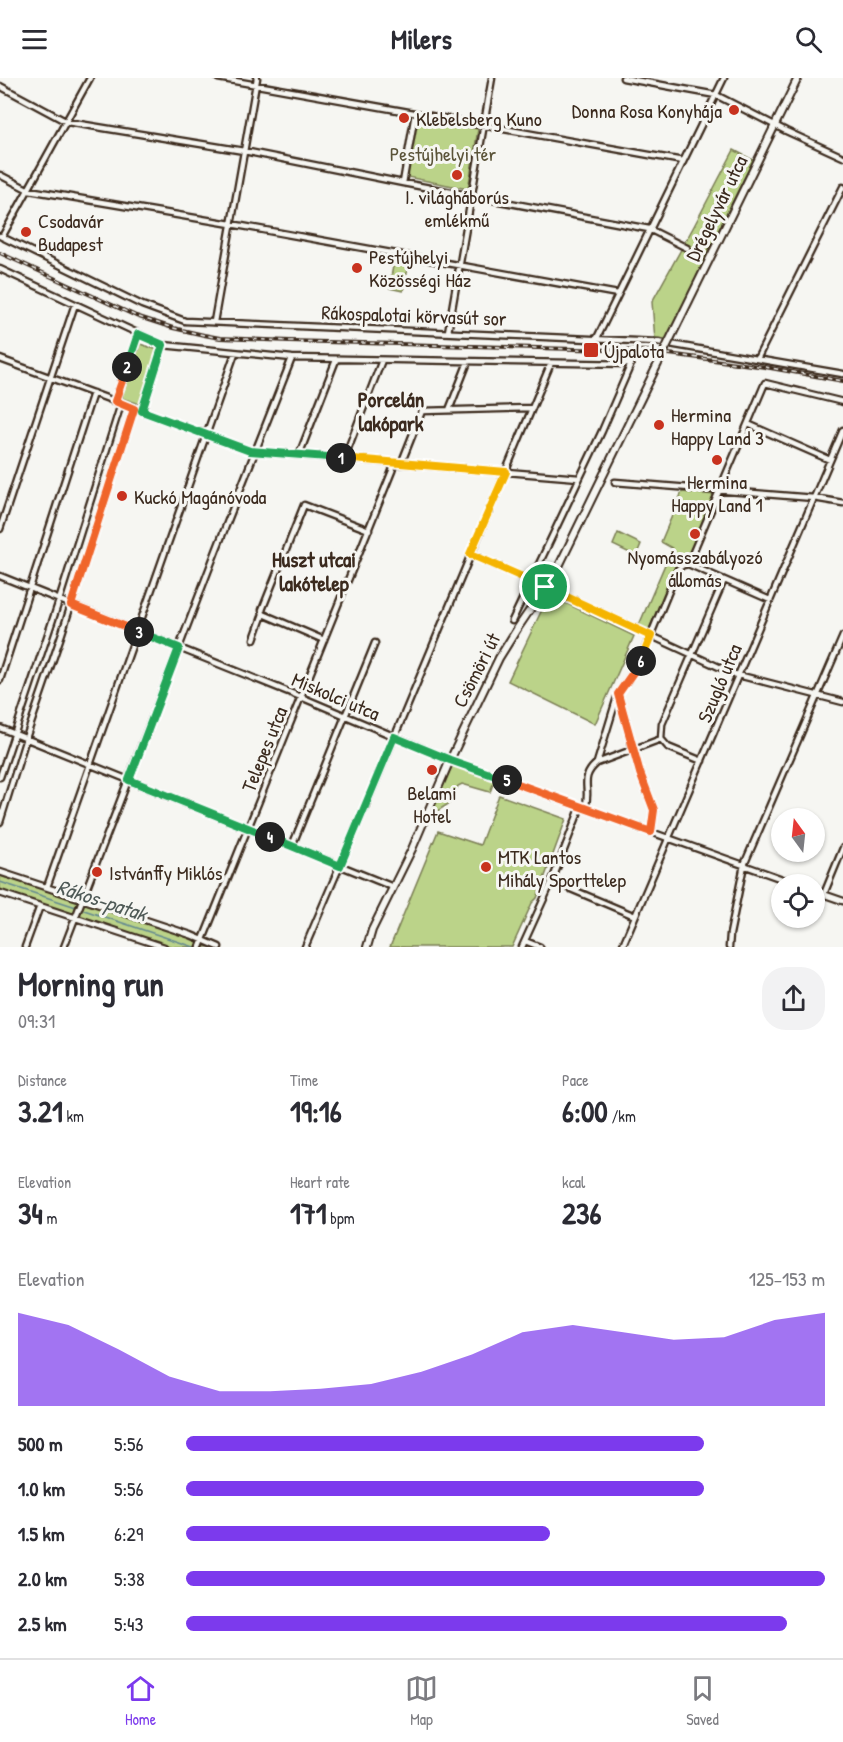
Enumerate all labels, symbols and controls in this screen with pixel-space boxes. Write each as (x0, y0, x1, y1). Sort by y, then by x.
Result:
text: Milers (391, 21, 452, 57)
icon: menu (18, 23, 51, 56)
icon: search (792, 23, 825, 56)
place label: Donna Rosa Konyhája (572, 97, 722, 124)
marker: Donna Rosa Konyhája (727, 103, 741, 117)
place label: Klebelsberg Kuno (416, 105, 542, 132)
marker: Klebelsberg Kuno (397, 111, 411, 125)
park label: Pestújhelyi tér (390, 140, 497, 167)
street label: Drégelyvár utca (679, 151, 753, 265)
marker: I. világháborús emlékmű (450, 168, 464, 182)
place label: I. világháborús emlékmű (405, 183, 509, 233)
place label: Csodavár Budapest (38, 207, 104, 257)
marker: Csodavár Budapest (19, 225, 33, 239)
place label: Pestújhelyi Közösségi Ház (369, 243, 472, 293)
marker: Pestújhelyi Közösségi Ház (350, 261, 364, 275)
street label: Rákospalotai körvasút sor (321, 298, 507, 332)
place label: Újpalota (604, 337, 664, 364)
marker: Újpalota (582, 341, 600, 359)
pin: 2 (112, 352, 142, 382)
text: 2 (123, 356, 131, 378)
district label: Porcelán lakópark (358, 385, 424, 439)
place label: Hermina Happy Land 3 (671, 401, 764, 451)
marker: Hermina Happy Land 3 (652, 418, 666, 432)
pin: 1 (326, 443, 356, 473)
text: 1 (338, 447, 344, 469)
marker: Hermina Happy Land 1 (710, 453, 724, 467)
place label: Hermina Happy Land 1 (671, 468, 763, 518)
place label: Kuckó Magánóvoda (134, 483, 267, 510)
marker: Kuckó Magánóvoda (115, 489, 129, 503)
marker: Nyomásszabályozó állomás (688, 527, 702, 541)
place label: Nyomásszabályozó állomás (628, 543, 762, 593)
district label: Huszt utcai lakótelep (272, 545, 356, 599)
pin (519, 561, 570, 612)
icon: arrive (528, 570, 561, 603)
pin: 3 (124, 617, 154, 647)
text: 3 (135, 621, 143, 643)
street label: Csömöri út (446, 627, 507, 712)
street label: Szugló utca (690, 639, 748, 727)
pin: 6 (626, 646, 656, 676)
text: 6 (638, 650, 644, 672)
street label: Miskolci utca (288, 665, 384, 727)
street label: Telepes utca (235, 702, 293, 796)
marker: Belami Hotel (425, 763, 439, 777)
pin: 5 (492, 765, 522, 795)
text: 5 (504, 769, 510, 791)
place label: Belami Hotel (407, 779, 457, 829)
north arrow (771, 808, 825, 862)
map controls (771, 808, 825, 928)
pin: 4 (255, 822, 285, 852)
text: 4 (267, 826, 273, 848)
place label: MTK Lantos Mihály Sporttelep (498, 843, 626, 893)
place label: Istvánffy Miklós (109, 859, 223, 886)
marker: MTK Lantos Mihály Sporttelep (479, 860, 493, 874)
marker: Istvánffy Miklós (90, 865, 104, 879)
water label: Rákos-patak (53, 872, 153, 929)
button: locate (771, 874, 825, 928)
text: Morning run (18, 962, 164, 1006)
button: share (762, 967, 825, 1030)
text: 09:31 (18, 1007, 55, 1034)
text: Distance (18, 1069, 67, 1091)
text: Time (290, 1069, 318, 1091)
text: Pace (562, 1069, 589, 1091)
text: 3.21 (18, 1091, 63, 1131)
text: 19:16 (290, 1091, 342, 1131)
text: 6:00 (562, 1091, 608, 1131)
text: km (63, 1105, 84, 1127)
text: /km (608, 1105, 636, 1127)
text: Elevation (18, 1171, 71, 1193)
text: Heart rate (290, 1171, 350, 1193)
text: kcal (562, 1171, 585, 1193)
text: 34 (18, 1193, 43, 1233)
text: 171 (290, 1193, 327, 1233)
text: 236 (562, 1193, 601, 1233)
text: m (43, 1207, 57, 1229)
text: bpm (327, 1207, 355, 1229)
text: Elevation (18, 1265, 84, 1292)
text: 125–153 m (749, 1265, 825, 1292)
text: 500 m (18, 1430, 63, 1457)
text: 5:56 (114, 1430, 144, 1457)
text: 1.0 km (18, 1475, 65, 1502)
text: 5:56 (114, 1475, 144, 1502)
text: 1.5 km (18, 1520, 65, 1547)
text: 6:29 (114, 1520, 143, 1547)
text: 2.0 km (18, 1565, 67, 1592)
text: 5:38 (114, 1565, 145, 1592)
text: 2.5 km (18, 1610, 67, 1637)
text: 5:43 (114, 1610, 144, 1637)
tab: Home (124, 1672, 157, 1730)
tab: Map (405, 1672, 438, 1730)
tab: Saved (686, 1672, 719, 1730)

